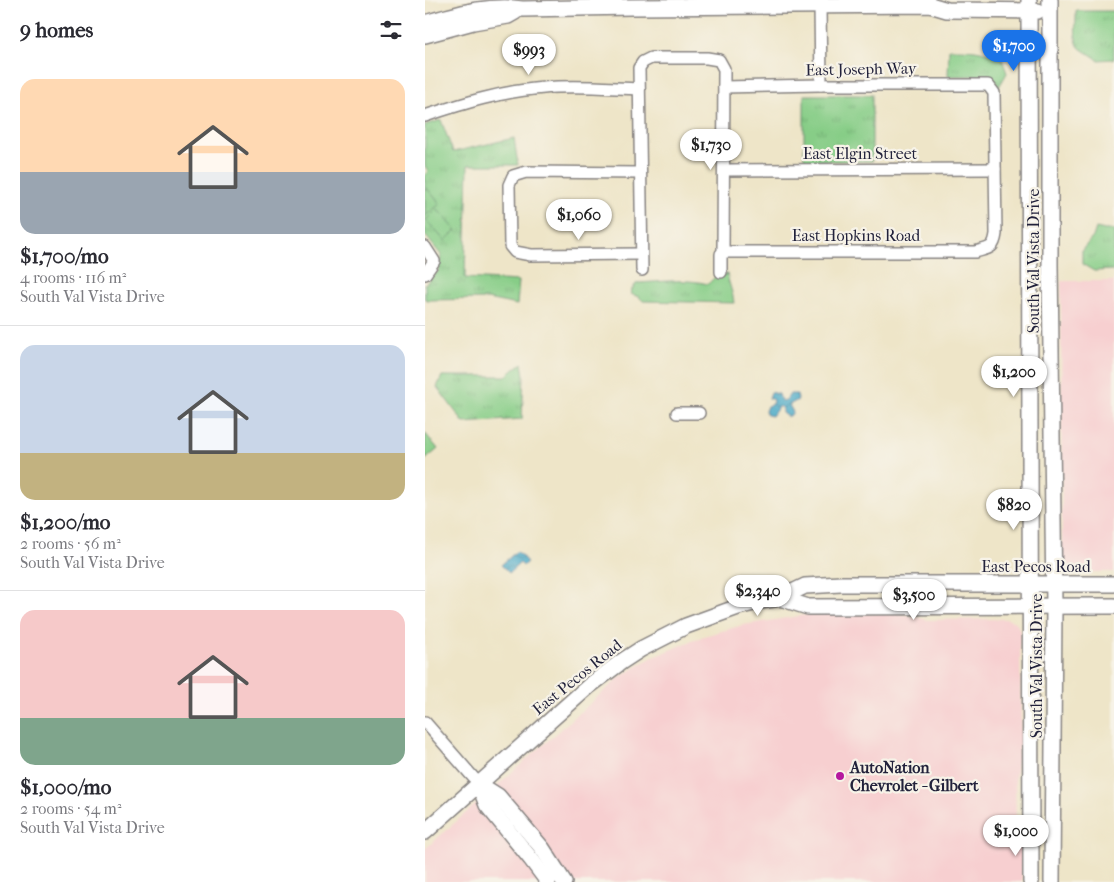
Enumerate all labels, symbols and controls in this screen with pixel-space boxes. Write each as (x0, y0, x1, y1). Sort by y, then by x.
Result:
icon: filters (377, 16, 405, 44)
text: 9 homes (20, 18, 93, 42)
pin: $1,700 (973, 30, 1055, 72)
pin: $993 (499, 34, 559, 76)
text: $1,700 (993, 36, 1035, 55)
text: $993 (513, 40, 545, 59)
street label: East Joseph Way (805, 59, 917, 79)
icon: home (168, 112, 258, 202)
pin: $1,730 (670, 128, 752, 171)
text: $1,730 (691, 135, 731, 154)
street label: East Elgin Street (803, 144, 918, 163)
street label: South Val Vista Drive (1024, 189, 1043, 333)
pin: $1,060 (538, 198, 620, 241)
text: $1,060 (557, 205, 601, 224)
street label: East Hopkins Road (792, 226, 921, 245)
text: $1,700/mo (20, 244, 109, 268)
text: 4 rooms · 116 m² (20, 268, 126, 287)
text: South Val Vista Drive (20, 287, 165, 306)
pin: $1,200 (973, 356, 1055, 398)
text: $1,200 (992, 362, 1036, 381)
icon: home (168, 377, 258, 467)
pin: $820 (984, 488, 1044, 531)
text: $820 (997, 495, 1031, 514)
text: $1,200/mo (20, 510, 111, 534)
text: 2 rooms · 56 m² (20, 534, 121, 553)
text: South Val Vista Drive (20, 553, 165, 572)
street label: East Pecos Road (981, 557, 1091, 576)
pin: $2,340 (717, 574, 799, 617)
pin: $3,500 (873, 578, 955, 621)
text: $2,340 (735, 581, 781, 600)
text: $3,500 (893, 585, 935, 604)
street label: South Val Vista Drive (1027, 594, 1046, 738)
street label: East Pecos Road (528, 635, 626, 719)
icon: home (168, 642, 258, 732)
place label: AutoNation Chevrolet - Gilbert (849, 758, 979, 795)
marker: AutoNation Chevrolet - Gilbert (834, 770, 846, 782)
text: $1,000/mo (20, 775, 111, 799)
text: 2 rooms · 54 m² (20, 799, 121, 818)
pin: $1,000 (975, 814, 1057, 857)
text: South Val Vista Drive (20, 818, 165, 837)
text: $1,000 (994, 821, 1038, 840)

